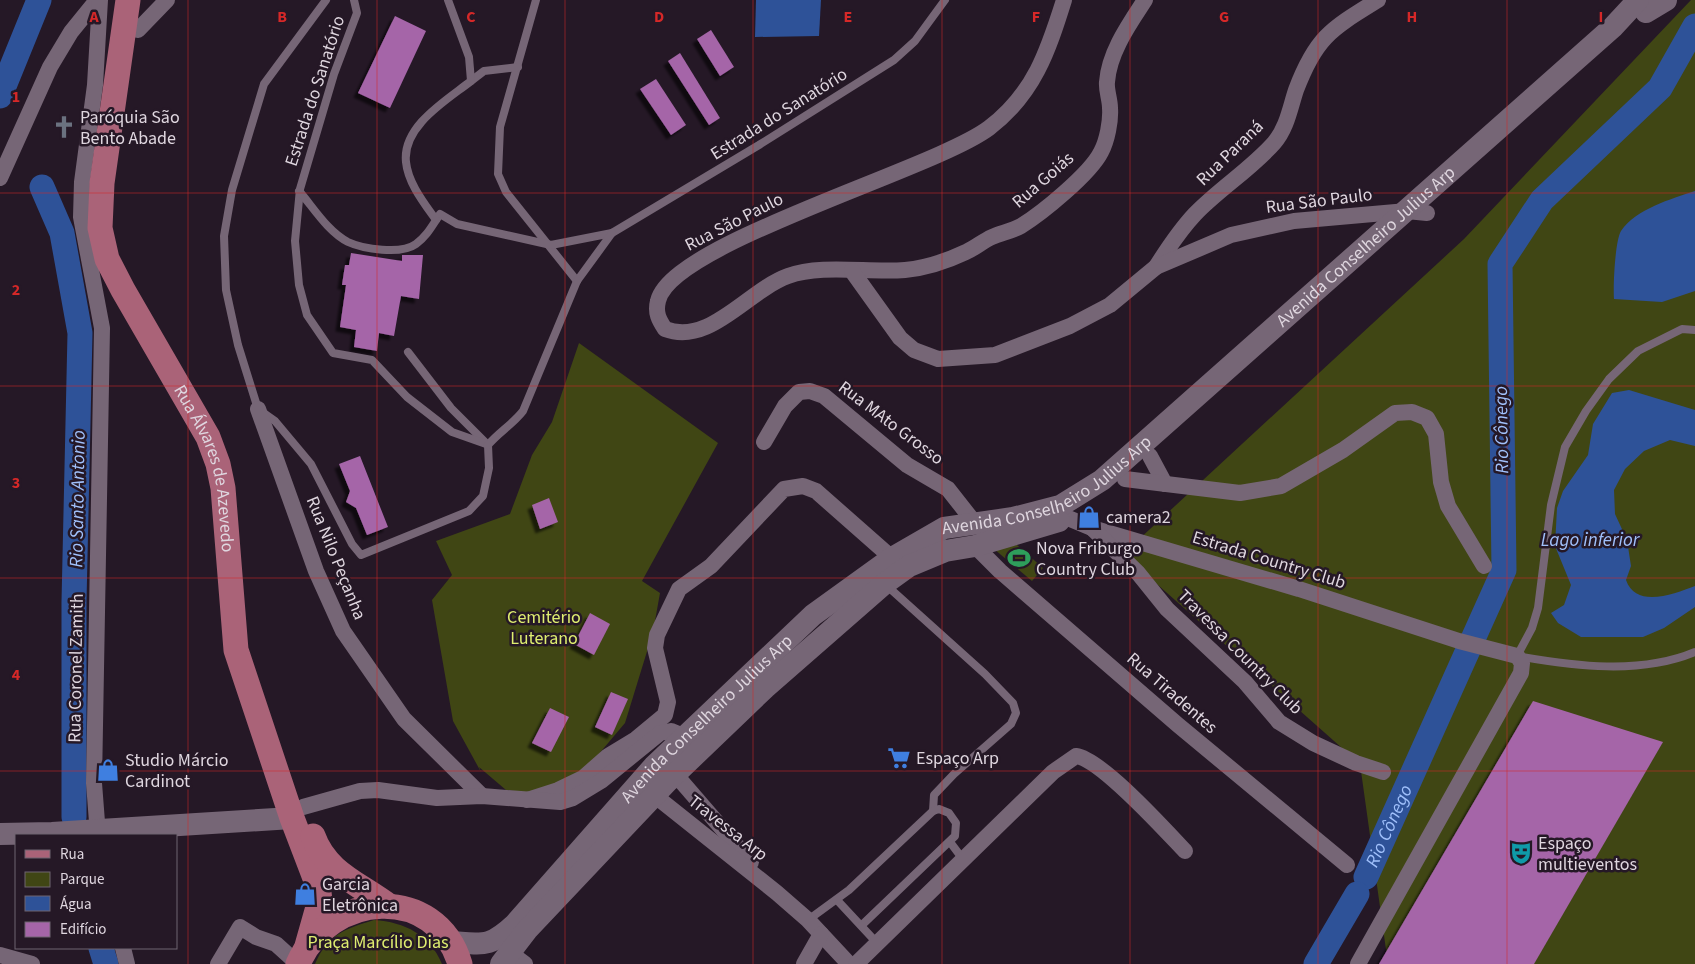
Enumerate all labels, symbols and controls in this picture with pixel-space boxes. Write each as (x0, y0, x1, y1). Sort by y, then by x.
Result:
text: A (88, 6, 99, 28)
text: B (277, 6, 287, 28)
text: C (466, 6, 476, 28)
text: D (654, 6, 664, 28)
text: E (844, 6, 852, 28)
text: F (1032, 6, 1040, 28)
text: G (1219, 6, 1229, 28)
text: H (1407, 6, 1417, 28)
text: I (1599, 6, 1603, 28)
street label: Estrada do Sanatório (279, 12, 351, 170)
street label: Estrada do Sanatório (706, 62, 852, 166)
text: 1 (12, 86, 20, 108)
place label: Paróquia São Bento Abade (80, 105, 180, 151)
church icon: Paróquia São Bento Abade (51, 114, 77, 140)
street label: Rua Paraná (1191, 114, 1269, 192)
street label: Rua Goiás (1007, 146, 1079, 214)
street label: Avenida Conselheiro Julius Arp (1270, 160, 1461, 333)
street label: Rua São Paulo (1264, 182, 1374, 220)
street label: Rua São Paulo (680, 186, 788, 258)
text: 2 (12, 279, 20, 301)
street label: Rua MAto Grosso (833, 375, 949, 471)
street label: Rua Álvares de Azevedo (168, 380, 241, 553)
water label: Rio Cônego (1488, 386, 1516, 474)
street label: Avenida Conselheiro Julius Arp (940, 429, 1157, 541)
water label: Rio Santo Antonio (63, 430, 93, 568)
text: 3 (12, 472, 20, 494)
street label: Rua Nilo Peçanha (300, 492, 372, 624)
shop icon: camera2 (1076, 504, 1102, 530)
place label: camera2 (1106, 505, 1171, 530)
street label: Estrada Country Club (1189, 525, 1349, 595)
water label: Lago inferior (1541, 527, 1641, 554)
place label: Nova Friburgo Country Club (1036, 536, 1142, 582)
sports icon: Nova Friburgo Country Club (1006, 545, 1032, 571)
street label: Travessa Country Club (1172, 584, 1308, 720)
street label: Rua Coronel Zamith (62, 593, 90, 743)
park label: Cemitério Luterano (507, 605, 581, 651)
street label: Avenida Conselheiro Julius Arp (615, 628, 798, 808)
street label: Rua Tiradentes (1121, 647, 1223, 739)
text: 4 (12, 664, 21, 686)
supermarket icon: Espaço Arp (886, 745, 912, 771)
place label: Espaço Arp (916, 746, 999, 771)
place label: Studio Márcio Cardinot (125, 748, 228, 794)
shop icon: Studio Márcio Cardinot (95, 757, 121, 783)
water label: Rio Cônego (1359, 780, 1419, 872)
street label: Travessa Arp (683, 789, 773, 867)
place label: Espaço multieventos (1538, 831, 1637, 877)
legend (15, 834, 178, 949)
theatre icon: Espaço multieventos (1508, 840, 1534, 866)
text: Rua (60, 844, 84, 865)
text: Parque (60, 869, 104, 890)
place label: Garcia Eletrônica (322, 872, 398, 918)
shop icon: Garcia Eletrônica (292, 881, 318, 907)
text: Água (60, 894, 91, 915)
text: Edifício (60, 919, 107, 940)
park label: Praça Marcílio Dias (307, 930, 449, 955)

